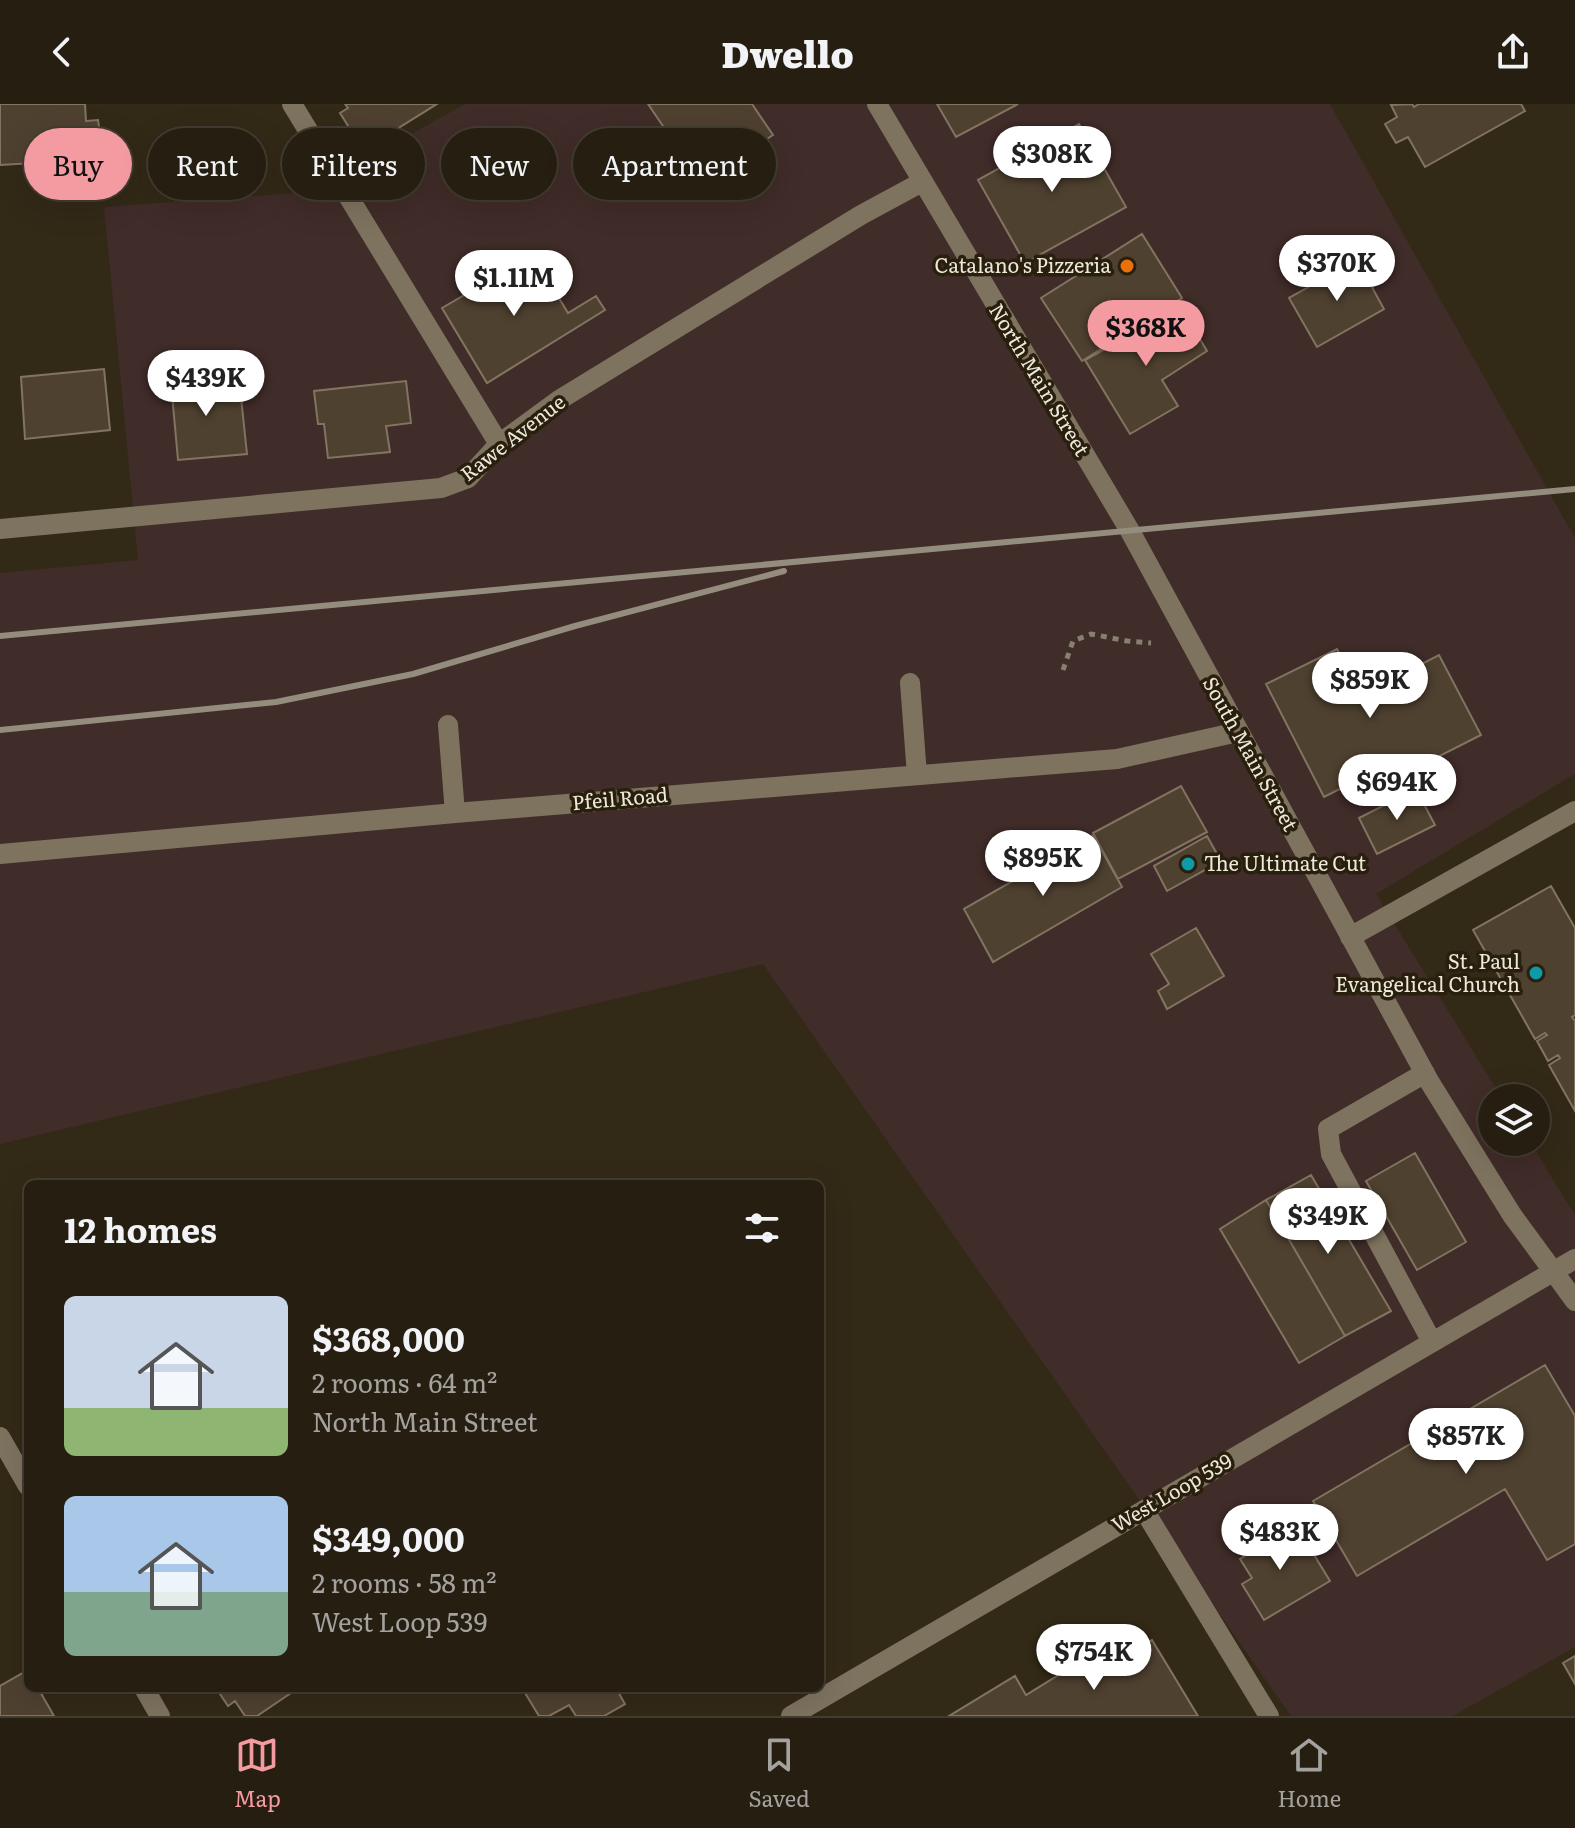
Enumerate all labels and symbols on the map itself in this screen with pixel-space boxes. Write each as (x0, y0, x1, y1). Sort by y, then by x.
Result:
pin: $308K (996, 126, 1108, 194)
pin: $370K (1281, 235, 1393, 303)
place label: Catalano's Pizzeria (935, 249, 1111, 279)
pin: $1.11M (449, 250, 579, 318)
marker: Catalano's Pizzeria (1118, 257, 1136, 275)
street label: North Main Street (983, 297, 1098, 461)
pin: $368K (1090, 300, 1202, 368)
pin: $439K (150, 350, 262, 418)
street label: Rawe Avenue (453, 386, 571, 487)
pin: $859K (1314, 652, 1426, 720)
street label: South Main Street (1197, 670, 1307, 836)
pin: $694K (1341, 754, 1453, 822)
street label: Pfeil Road (571, 778, 669, 816)
pin: $895K (987, 830, 1099, 898)
place label: The Ultimate Cut (1204, 847, 1366, 877)
marker: The Ultimate Cut (1179, 855, 1197, 873)
place label: St. Paul Evangelical Church (1335, 945, 1520, 998)
marker: St. Paul Evangelical Church (1527, 964, 1545, 982)
pin: $349K (1272, 1188, 1384, 1256)
pin: $857K (1410, 1408, 1522, 1476)
street label: West Loop 539 (1105, 1445, 1237, 1538)
pin: $483K (1224, 1504, 1336, 1572)
pin: $754K (1038, 1624, 1150, 1692)

